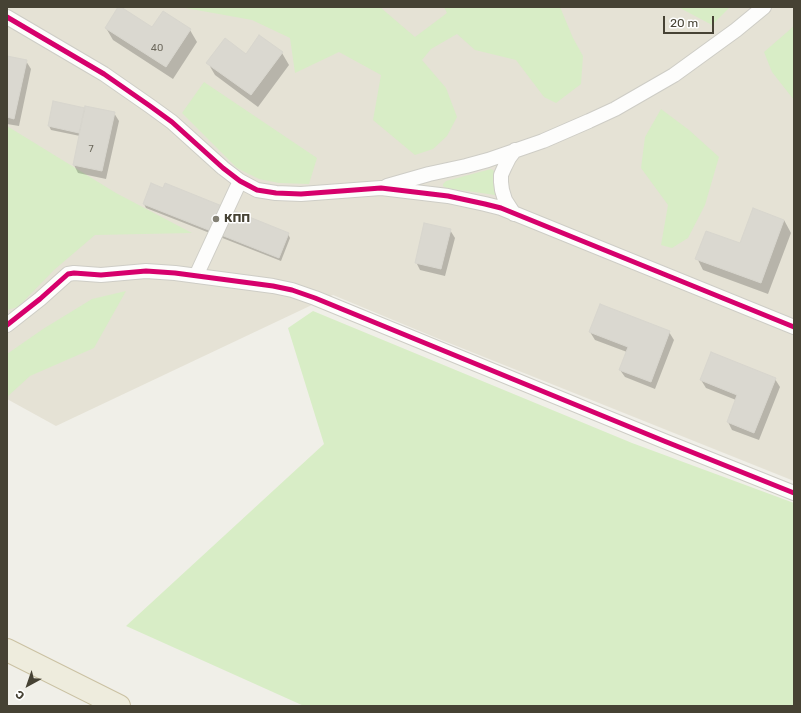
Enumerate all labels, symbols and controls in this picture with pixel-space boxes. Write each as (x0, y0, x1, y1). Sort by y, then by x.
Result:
scale bar (665, 8, 716, 34)
text: 20 m (670, 16, 698, 30)
house number: 40 (151, 42, 163, 54)
house number: 7 (88, 143, 94, 155)
place label: КПП (224, 212, 250, 226)
marker: КПП (211, 214, 221, 224)
north arrow (8, 665, 48, 705)
text: С (13, 687, 27, 702)

